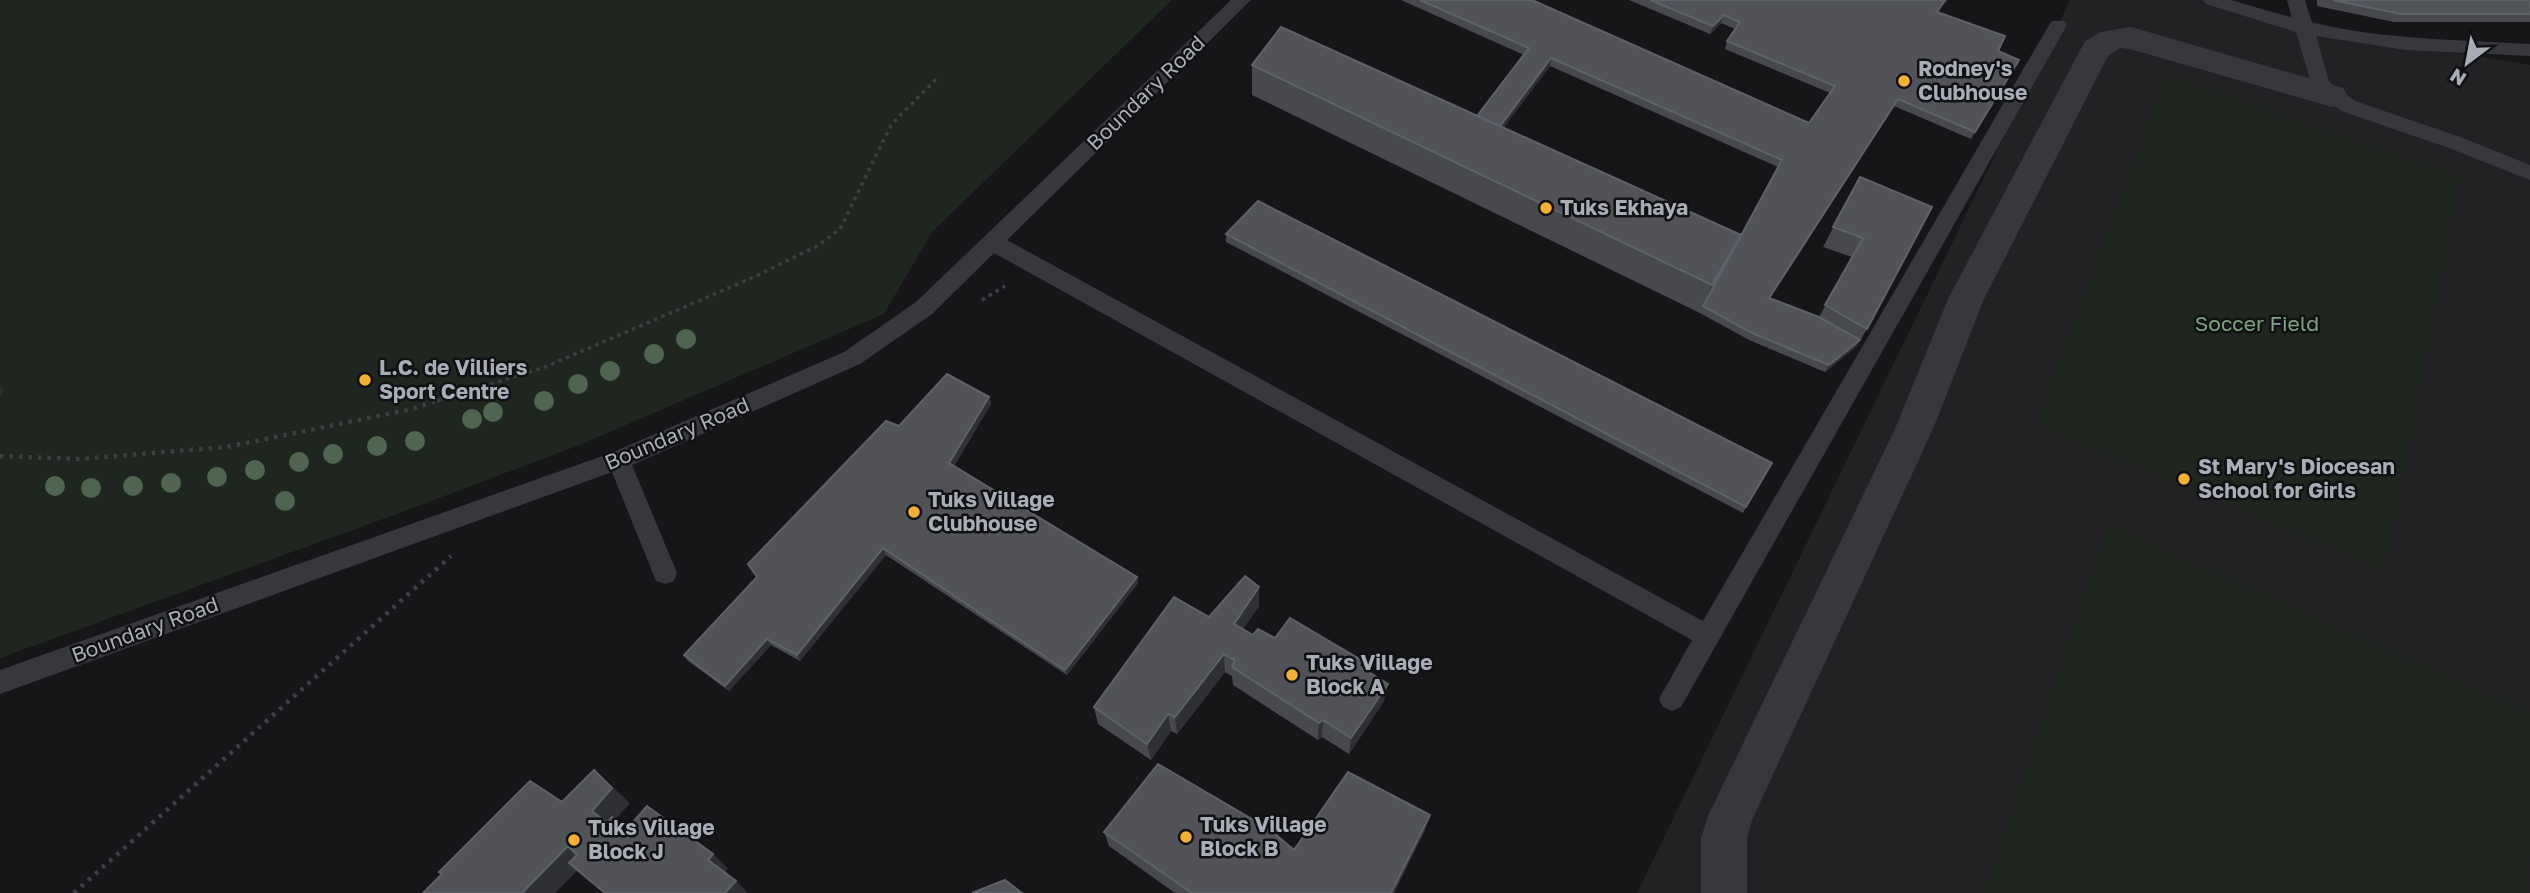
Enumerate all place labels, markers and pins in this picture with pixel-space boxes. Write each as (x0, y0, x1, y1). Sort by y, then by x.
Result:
place label: Rodney's Clubhouse (1918, 55, 2027, 105)
marker: Rodney's Clubhouse (1896, 73, 1912, 89)
place label: Tuks Ekhaya (1560, 194, 1688, 220)
marker: Tuks Ekhaya (1538, 200, 1554, 216)
place label: L.C. de Villiers Sport Centre (379, 354, 528, 404)
marker: L.C. de Villiers Sport Centre (357, 372, 373, 388)
place label: St Mary's Diocesan School for Girls (2198, 453, 2395, 503)
marker: St Mary's Diocesan School for Girls (2176, 471, 2192, 487)
place label: Tuks Village Clubhouse (928, 486, 1055, 536)
marker: Tuks Village Clubhouse (906, 504, 922, 520)
place label: Tuks Village Block A (1306, 649, 1433, 699)
marker: Tuks Village Block A (1284, 667, 1300, 683)
place label: Tuks Village Block B (1200, 811, 1327, 861)
place label: Tuks Village Block J (588, 814, 715, 864)
marker: Tuks Village Block B (1178, 829, 1194, 845)
marker: Tuks Village Block J (566, 832, 582, 848)

